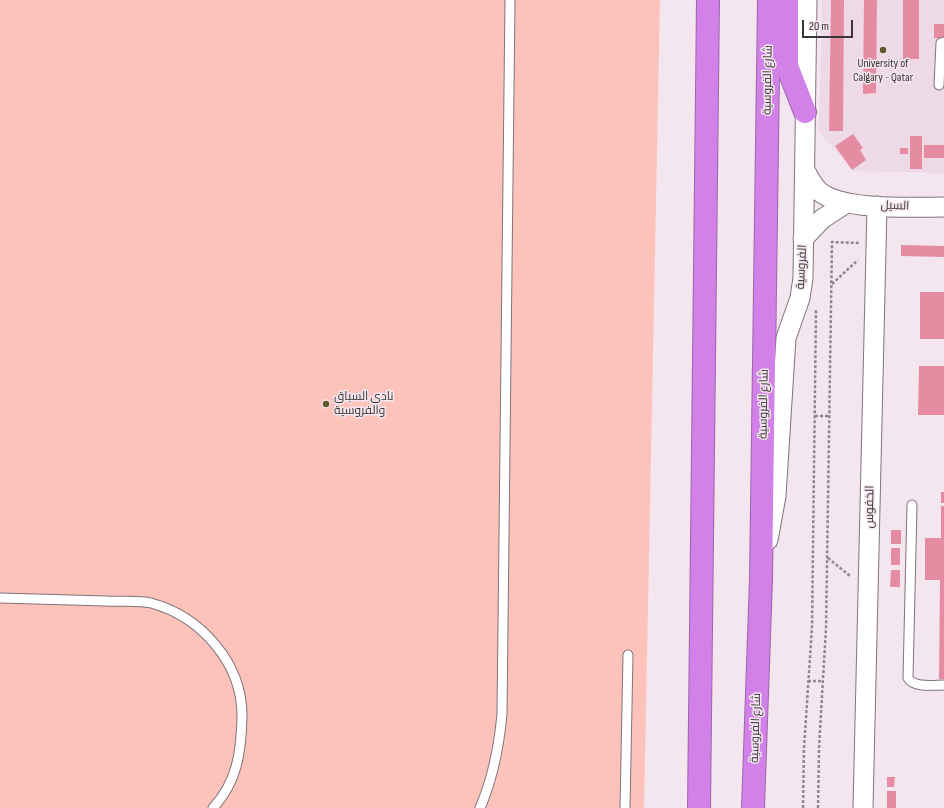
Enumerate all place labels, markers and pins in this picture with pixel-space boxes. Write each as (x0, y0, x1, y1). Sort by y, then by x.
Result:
marker: University of Calgary - Qatar (878, 45, 888, 55)
place label: University of Calgary - Qatar (853, 57, 913, 85)
place label: نادي السباق والفروسية (334, 390, 393, 418)
marker: نادي السباق والفروسية (321, 399, 331, 409)

